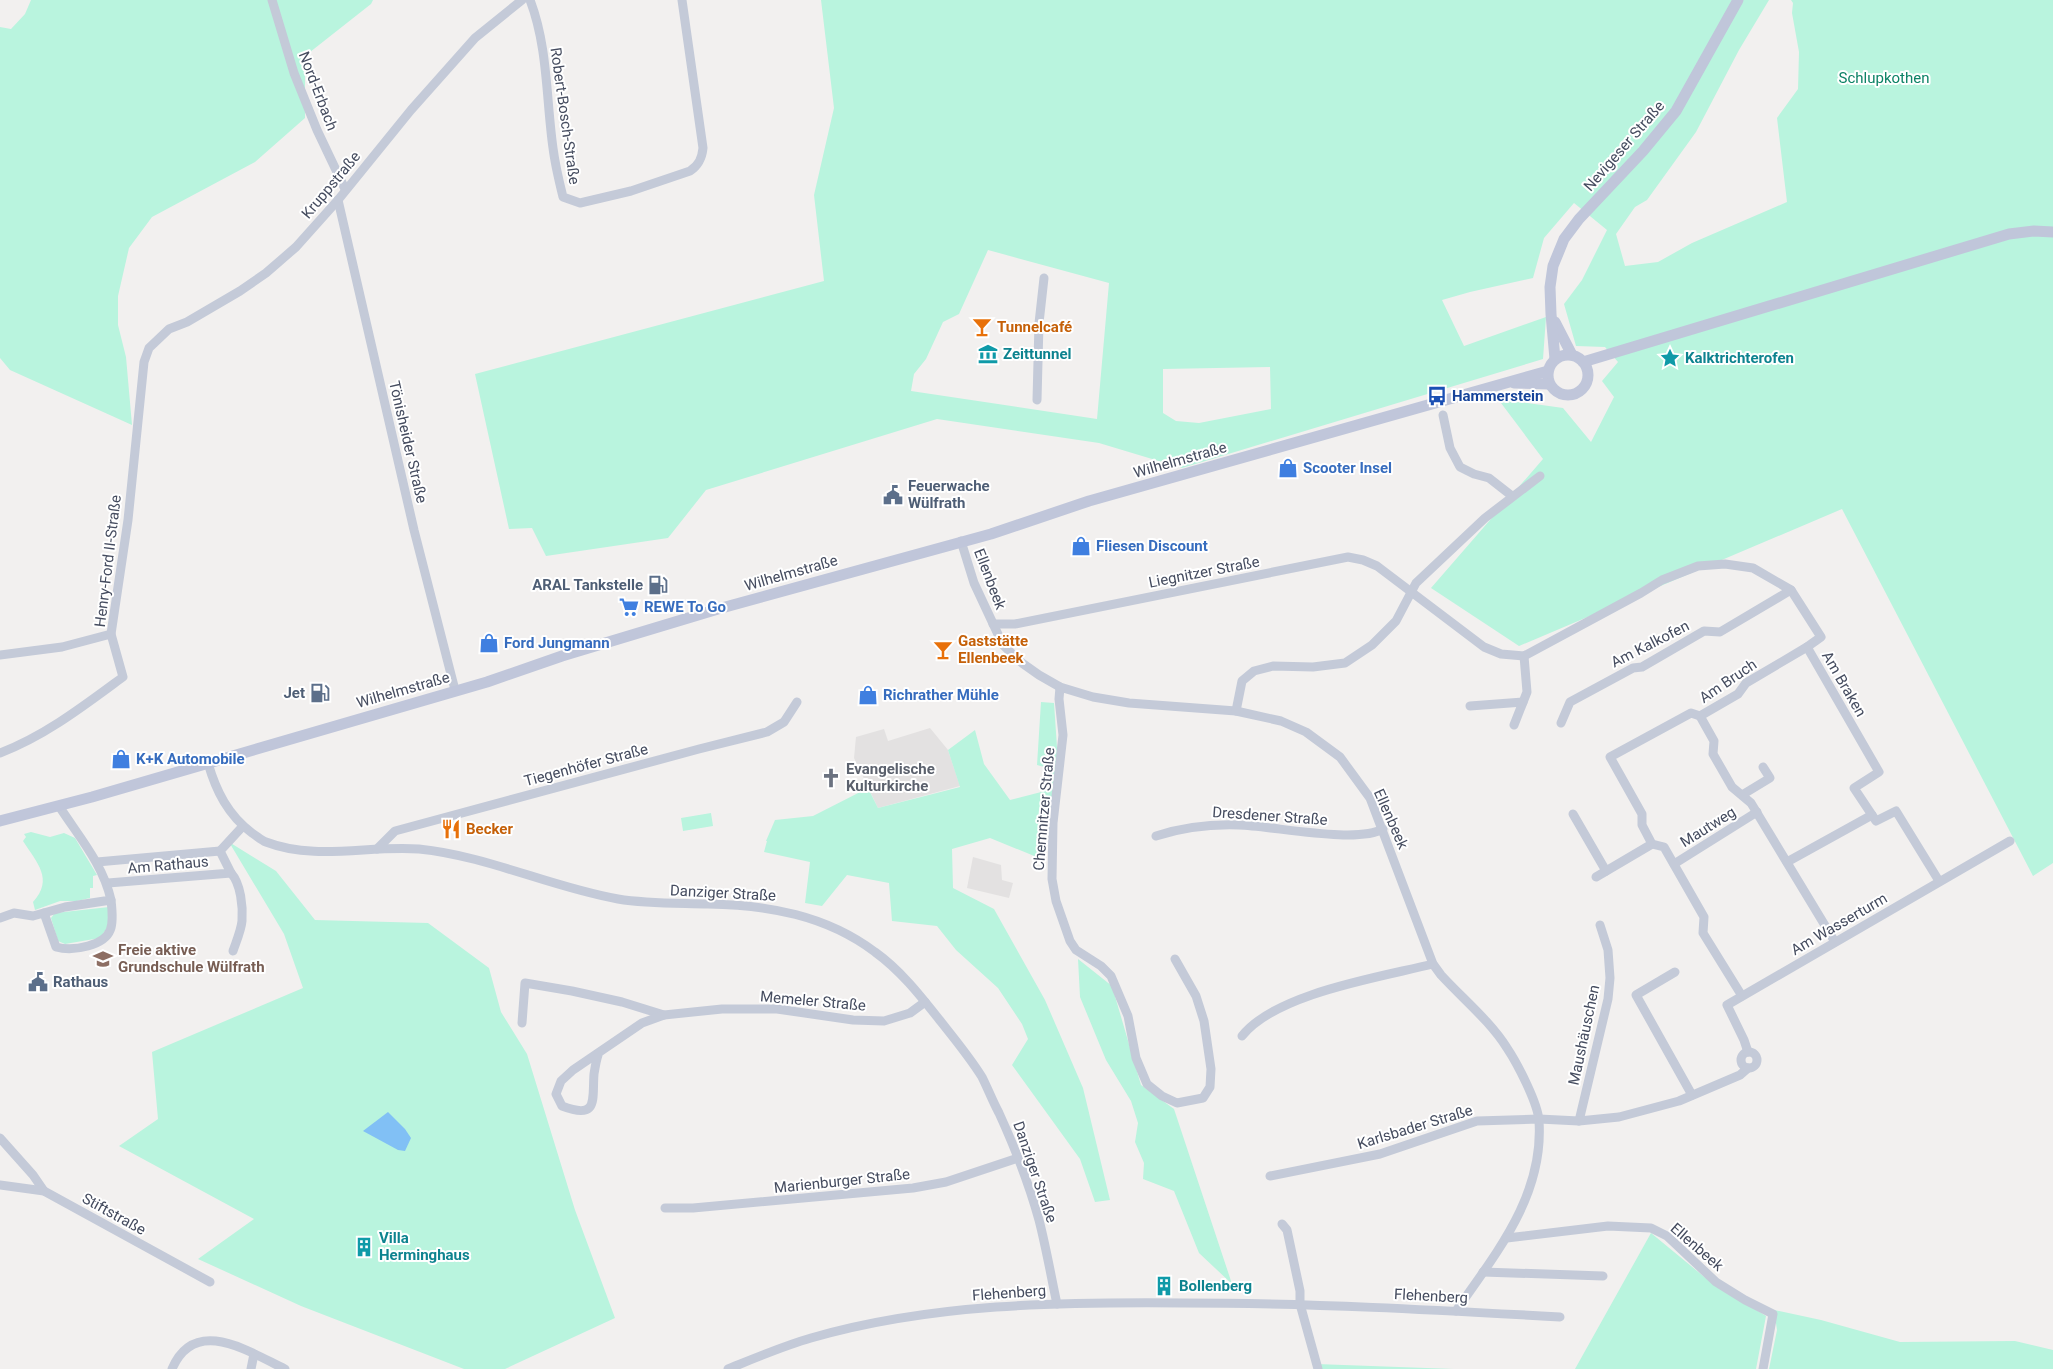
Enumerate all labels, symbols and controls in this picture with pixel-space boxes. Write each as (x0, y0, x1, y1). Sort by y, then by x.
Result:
street label: Robert-Bosch-Straße (546, 46, 584, 186)
street label: Nord-Erbach (295, 49, 341, 133)
park label: Schlupkothen (1839, 69, 1929, 87)
street label: Nevigeser Straße (1580, 97, 1668, 195)
street label: Kruppstraße (298, 148, 364, 222)
bar icon: Tunnelcafé (971, 316, 993, 338)
place label: Tunnelcafé (997, 318, 1072, 336)
museum icon: Zeittunnel (977, 343, 999, 365)
place label: Zeittunnel (1003, 345, 1071, 363)
place icon: Kalktrichterofen (1659, 347, 1681, 369)
place label: Kalktrichterofen (1685, 349, 1794, 367)
street label: Tönisheider Straße (385, 379, 431, 505)
bus stop icon: Hammerstein (1426, 385, 1448, 407)
place label: Hammerstein (1452, 387, 1543, 405)
street label: Wilhelmstraße (1131, 438, 1229, 482)
shop icon: Scooter Insel (1277, 457, 1299, 479)
place label: Scooter Insel (1303, 459, 1392, 477)
place label: Feuerwache Wülfrath (908, 477, 990, 512)
public building icon: Feuerwache Wülfrath (882, 484, 904, 506)
street label: Henry-Ford II-Straße (91, 494, 125, 628)
shop icon: Fliesen Discount (1070, 535, 1092, 557)
place label: Fliesen Discount (1096, 537, 1208, 555)
street label: Ellenbeek (970, 546, 1010, 612)
street label: Wilhelmstraße (742, 551, 840, 595)
street label: Liegnitzer Straße (1147, 552, 1261, 592)
fuel station icon: ARAL Tankstelle (647, 574, 669, 596)
place label: ARAL Tankstelle (532, 576, 643, 594)
supermarket icon: REWE To Go (618, 596, 640, 618)
place label: REWE To Go (644, 598, 726, 616)
street label: Am Kalkofen (1608, 617, 1692, 671)
shop icon: Ford Jungmann (478, 632, 500, 654)
place label: Gaststätte Ellenbeek (958, 632, 1028, 667)
place label: Ford Jungmann (504, 634, 610, 652)
bar icon: Gaststätte Ellenbeek (932, 639, 954, 661)
street label: Am Braken (1818, 648, 1870, 720)
street label: Am Bruch (1696, 655, 1760, 707)
street label: Wilhelmstraße (354, 668, 452, 712)
fuel station icon: Jet (309, 682, 331, 704)
place label: Jet (283, 684, 305, 702)
shop icon: Richrather Mühle (857, 684, 879, 706)
place label: Richrather Mühle (883, 686, 999, 704)
street label: Tiegenhöfer Straße (522, 740, 650, 790)
street label: Chemnitzer Straße (1030, 747, 1058, 871)
shop icon: K+K Automobile (110, 748, 132, 770)
place label: K+K Automobile (136, 750, 245, 768)
place label: Evangelische Kulturkirche (846, 760, 935, 795)
church icon: Evangelische Kulturkirche (820, 767, 842, 789)
street label: Ellenbeek (1370, 786, 1412, 852)
street label: Dresdener Straße (1212, 803, 1328, 829)
street label: Mautweg (1677, 803, 1739, 851)
restaurant icon: Becker (440, 818, 462, 840)
place label: Becker (466, 820, 513, 838)
street label: Am Rathaus (127, 852, 209, 878)
street label: Danziger Straße (670, 881, 777, 905)
street label: Am Wasserturm (1788, 889, 1890, 959)
place label: Freie aktive Grundschule Wülfrath (118, 941, 265, 976)
school or university icon: Freie aktive Grundschule Wülfrath (92, 948, 114, 970)
public building icon: Rathaus (27, 971, 49, 993)
place label: Rathaus (53, 973, 109, 991)
street label: Maushäuschen (1565, 983, 1603, 1087)
street label: Memeler Straße (759, 987, 867, 1015)
street label: Karlsbader Straße (1355, 1101, 1475, 1153)
street label: Danziger Straße (1009, 1119, 1061, 1225)
street label: Marienburger Straße (773, 1165, 911, 1197)
street label: Stiftstraße (79, 1189, 149, 1239)
street label: Ellenbeek (1667, 1219, 1727, 1275)
place label: Villa Herminghaus (379, 1229, 470, 1264)
building icon: Villa Herminghaus (353, 1236, 375, 1258)
building icon: Bollenberg (1153, 1275, 1175, 1297)
place label: Bollenberg (1179, 1277, 1252, 1295)
street label: Flehenberg (971, 1281, 1047, 1305)
street label: Flehenberg (1394, 1285, 1468, 1307)

